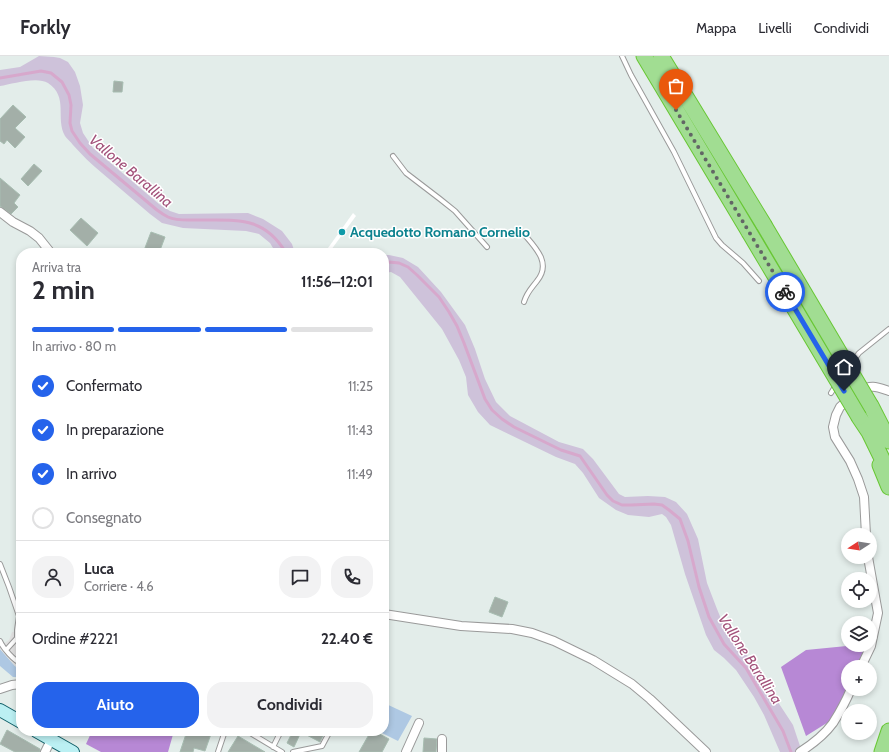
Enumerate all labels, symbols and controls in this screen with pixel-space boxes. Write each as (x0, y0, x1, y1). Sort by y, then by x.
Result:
text: Forkly (20, 16, 71, 39)
text: Mappa (696, 19, 736, 37)
text: Livelli (758, 19, 792, 37)
text: Condividi (814, 19, 869, 37)
pin (659, 69, 693, 110)
icon: bag (665, 75, 687, 97)
water label: Vallone Barallina (85, 131, 177, 211)
place label: Acquedotto Romano Cornelio (350, 223, 530, 241)
marker: Acquedotto Romano Cornelio (337, 227, 347, 237)
text: Arriva tra (32, 259, 81, 275)
courier (765, 272, 805, 312)
text: 11:56–12:01 (301, 273, 373, 291)
text: 2 min (32, 274, 95, 306)
icon: bike (774, 281, 796, 303)
text: In arrivo · 80 m (32, 338, 116, 354)
pin (827, 350, 861, 391)
icon: home (833, 356, 855, 378)
icon: check (32, 375, 54, 397)
text: Confermato (66, 377, 142, 395)
text: 11:25 (348, 378, 373, 394)
icon: check (32, 419, 54, 441)
text: In preparazione (66, 421, 164, 439)
text: 11:43 (347, 422, 373, 438)
icon: check (32, 463, 54, 485)
text: In arrivo (66, 465, 117, 483)
text: 11:49 (347, 466, 373, 482)
text: Consegnato (66, 509, 142, 527)
north arrow (841, 528, 877, 564)
map controls (841, 528, 877, 740)
button: person (32, 556, 74, 598)
button: chat (279, 556, 321, 598)
button: phone (331, 556, 373, 598)
text: Luca (84, 560, 114, 578)
button: locate (841, 572, 877, 608)
text: Corriere · 4.6 (84, 578, 154, 594)
water label: Vallone Barallina (714, 611, 786, 707)
button: layers (841, 616, 877, 652)
text: Ordine #2221 (32, 630, 118, 648)
text: 22.40 € (321, 630, 373, 648)
button: + (841, 660, 877, 696)
button: Aiuto (32, 682, 199, 728)
button: Condividi (207, 682, 373, 728)
button: − (841, 704, 877, 740)

